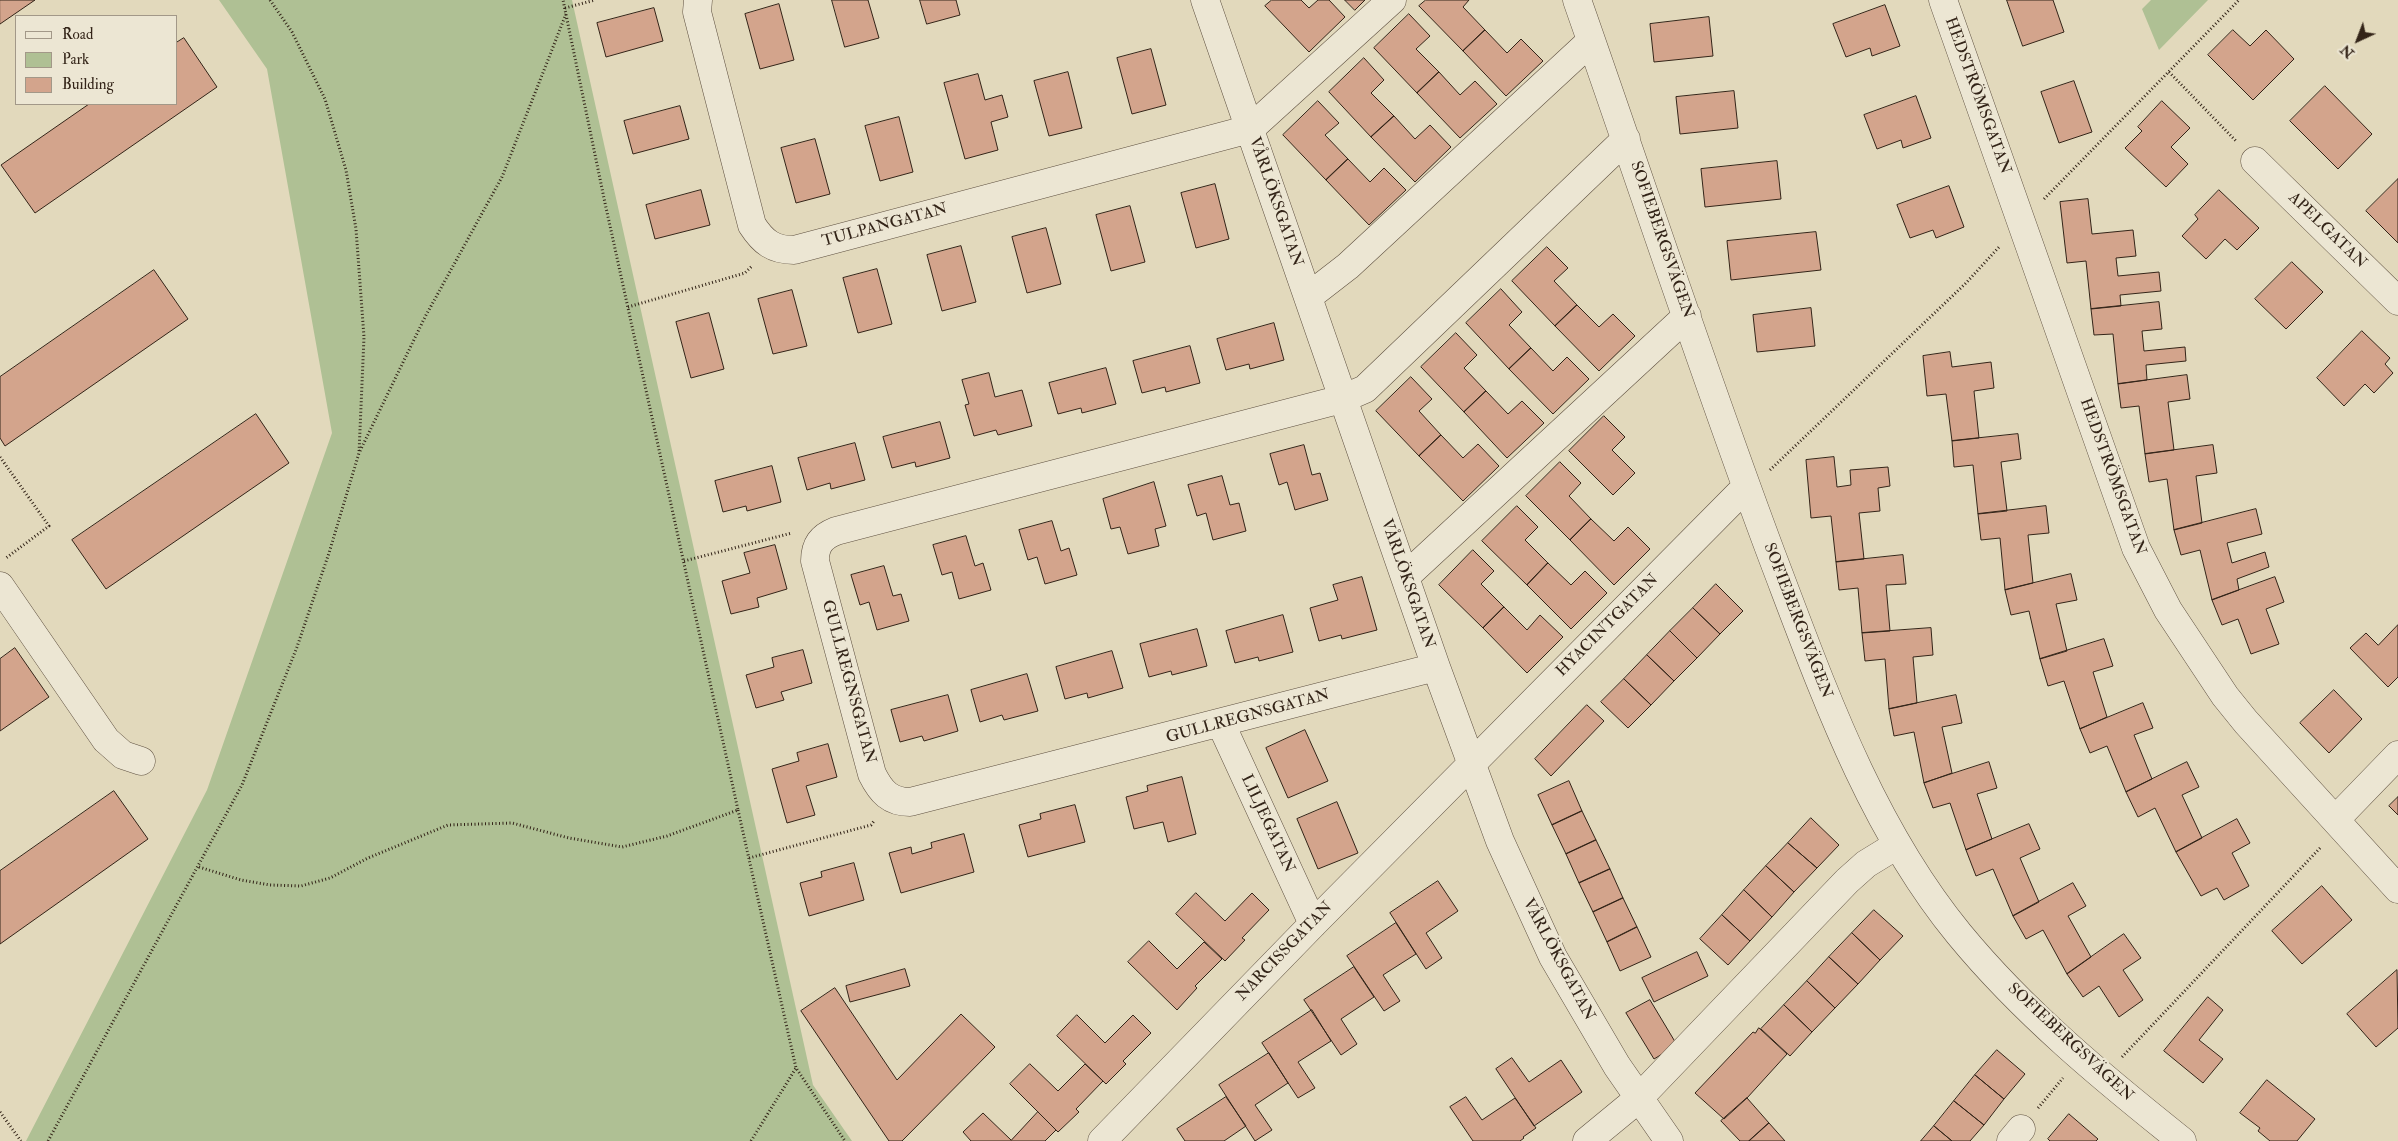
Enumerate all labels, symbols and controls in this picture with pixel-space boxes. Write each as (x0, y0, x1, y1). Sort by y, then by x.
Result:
legend (15, 15, 178, 105)
street label: HEDSTRÖMSGATAN (1940, 15, 2014, 177)
north arrow (2333, 15, 2383, 65)
text: Road (62, 25, 93, 44)
text: N (2337, 41, 2358, 62)
text: Park (62, 50, 89, 69)
text: Building (62, 75, 114, 94)
street label: VÅRLÖKSGATAN (1244, 135, 1306, 269)
street label: SOFIEBERGSVÄGEN (1625, 159, 1697, 321)
street label: APELGATAN (2284, 189, 2370, 273)
street label: TULPANGATAN (820, 200, 950, 252)
street label: HEDSTRÖMSGATAN (2075, 396, 2149, 558)
street label: VÅRLÖKSGATAN (1376, 517, 1438, 651)
street label: SOFIEBERGSVÄGEN (1758, 541, 1836, 701)
street label: HYACINTGATAN (1553, 571, 1663, 681)
street label: GULLREGNSGATAN (817, 598, 879, 766)
street label: GULLREGNSGATAN (1164, 686, 1332, 748)
street label: LILJEGATAN (1236, 772, 1298, 876)
street label: VÅRLÖKSGATAN (1518, 896, 1598, 1024)
street label: NARCISSGATAN (1233, 898, 1337, 1006)
street label: SOFIEBERGSVÄGEN (2003, 980, 2137, 1106)

